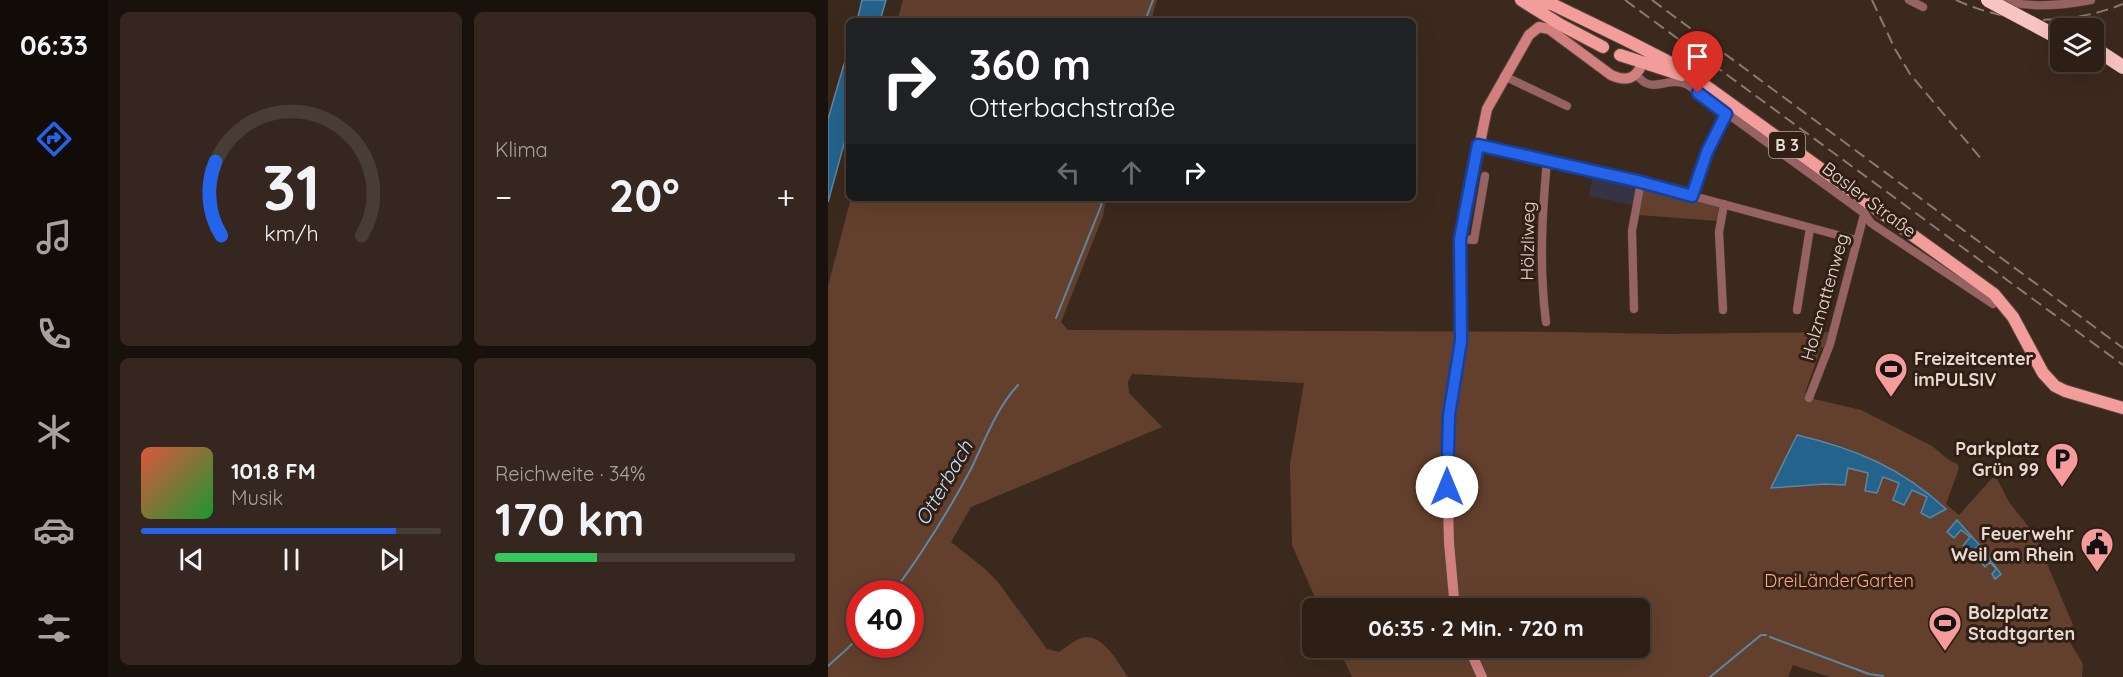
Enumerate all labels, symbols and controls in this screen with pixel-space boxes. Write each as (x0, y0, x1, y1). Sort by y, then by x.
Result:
map controls (2050, 18, 2104, 72)
button: layers (2050, 18, 2104, 72)
text: 06:33 (20, 28, 88, 62)
pin (1672, 31, 1723, 93)
text: 360 m (969, 38, 1091, 91)
icon: arrive (1681, 40, 1714, 73)
icon: right (870, 42, 948, 120)
text: Otterbachstraße (969, 90, 1175, 124)
icon: directions (33, 118, 75, 160)
road number: B 3 (1769, 132, 1805, 158)
text: Klima (495, 137, 548, 162)
text: 31 (262, 148, 320, 226)
icon: left (1052, 156, 1085, 189)
icon: ahead (1115, 156, 1148, 189)
icon: right (1178, 156, 1211, 189)
street label: Basler Straße (1818, 157, 1921, 242)
text: 20° (609, 167, 680, 223)
text: − (495, 176, 512, 217)
text: + (776, 176, 795, 217)
street label: Hölzliweg (1515, 201, 1540, 281)
icon: music (33, 216, 75, 258)
text: km/h (264, 220, 318, 246)
street label: Holzmattenweg (1795, 231, 1854, 363)
icon: phone (33, 313, 75, 355)
place label: Freizeitcenter imPULSIV (1914, 347, 2034, 391)
sports icon: Freizeitcenter imPULSIV (1873, 351, 1909, 398)
icon: climate (33, 411, 75, 453)
water label: Otterbach (909, 435, 978, 530)
place label: Parkplatz Grün 99 (1955, 437, 2039, 481)
parking icon: Parkplatz Grün 99 (2044, 441, 2080, 488)
position arrow (1415, 455, 1479, 519)
text: 101.8 FM (231, 457, 316, 485)
text: Reichweite · 34% (495, 461, 646, 486)
text: Musik (231, 485, 283, 510)
text: 170 km (495, 491, 645, 547)
icon: car (33, 509, 75, 551)
place label: Feuerwehr Weil am Rhein (1951, 522, 2074, 566)
public building icon: Feuerwehr Weil am Rhein (2079, 526, 2115, 573)
icon: previous (175, 543, 208, 576)
icon: pause (275, 543, 308, 576)
icon: next (375, 543, 408, 576)
park label: DreiLänderGarten (1764, 569, 1914, 592)
speed limit sign: 40 (846, 580, 924, 658)
place label: Bolzplatz Stadtgarten (1968, 601, 2075, 645)
sports icon: Bolzplatz Stadtgarten (1927, 605, 1963, 652)
icon: filters (33, 607, 75, 649)
text: 06:35 · 2 Min. · 720 m (1368, 614, 1584, 642)

